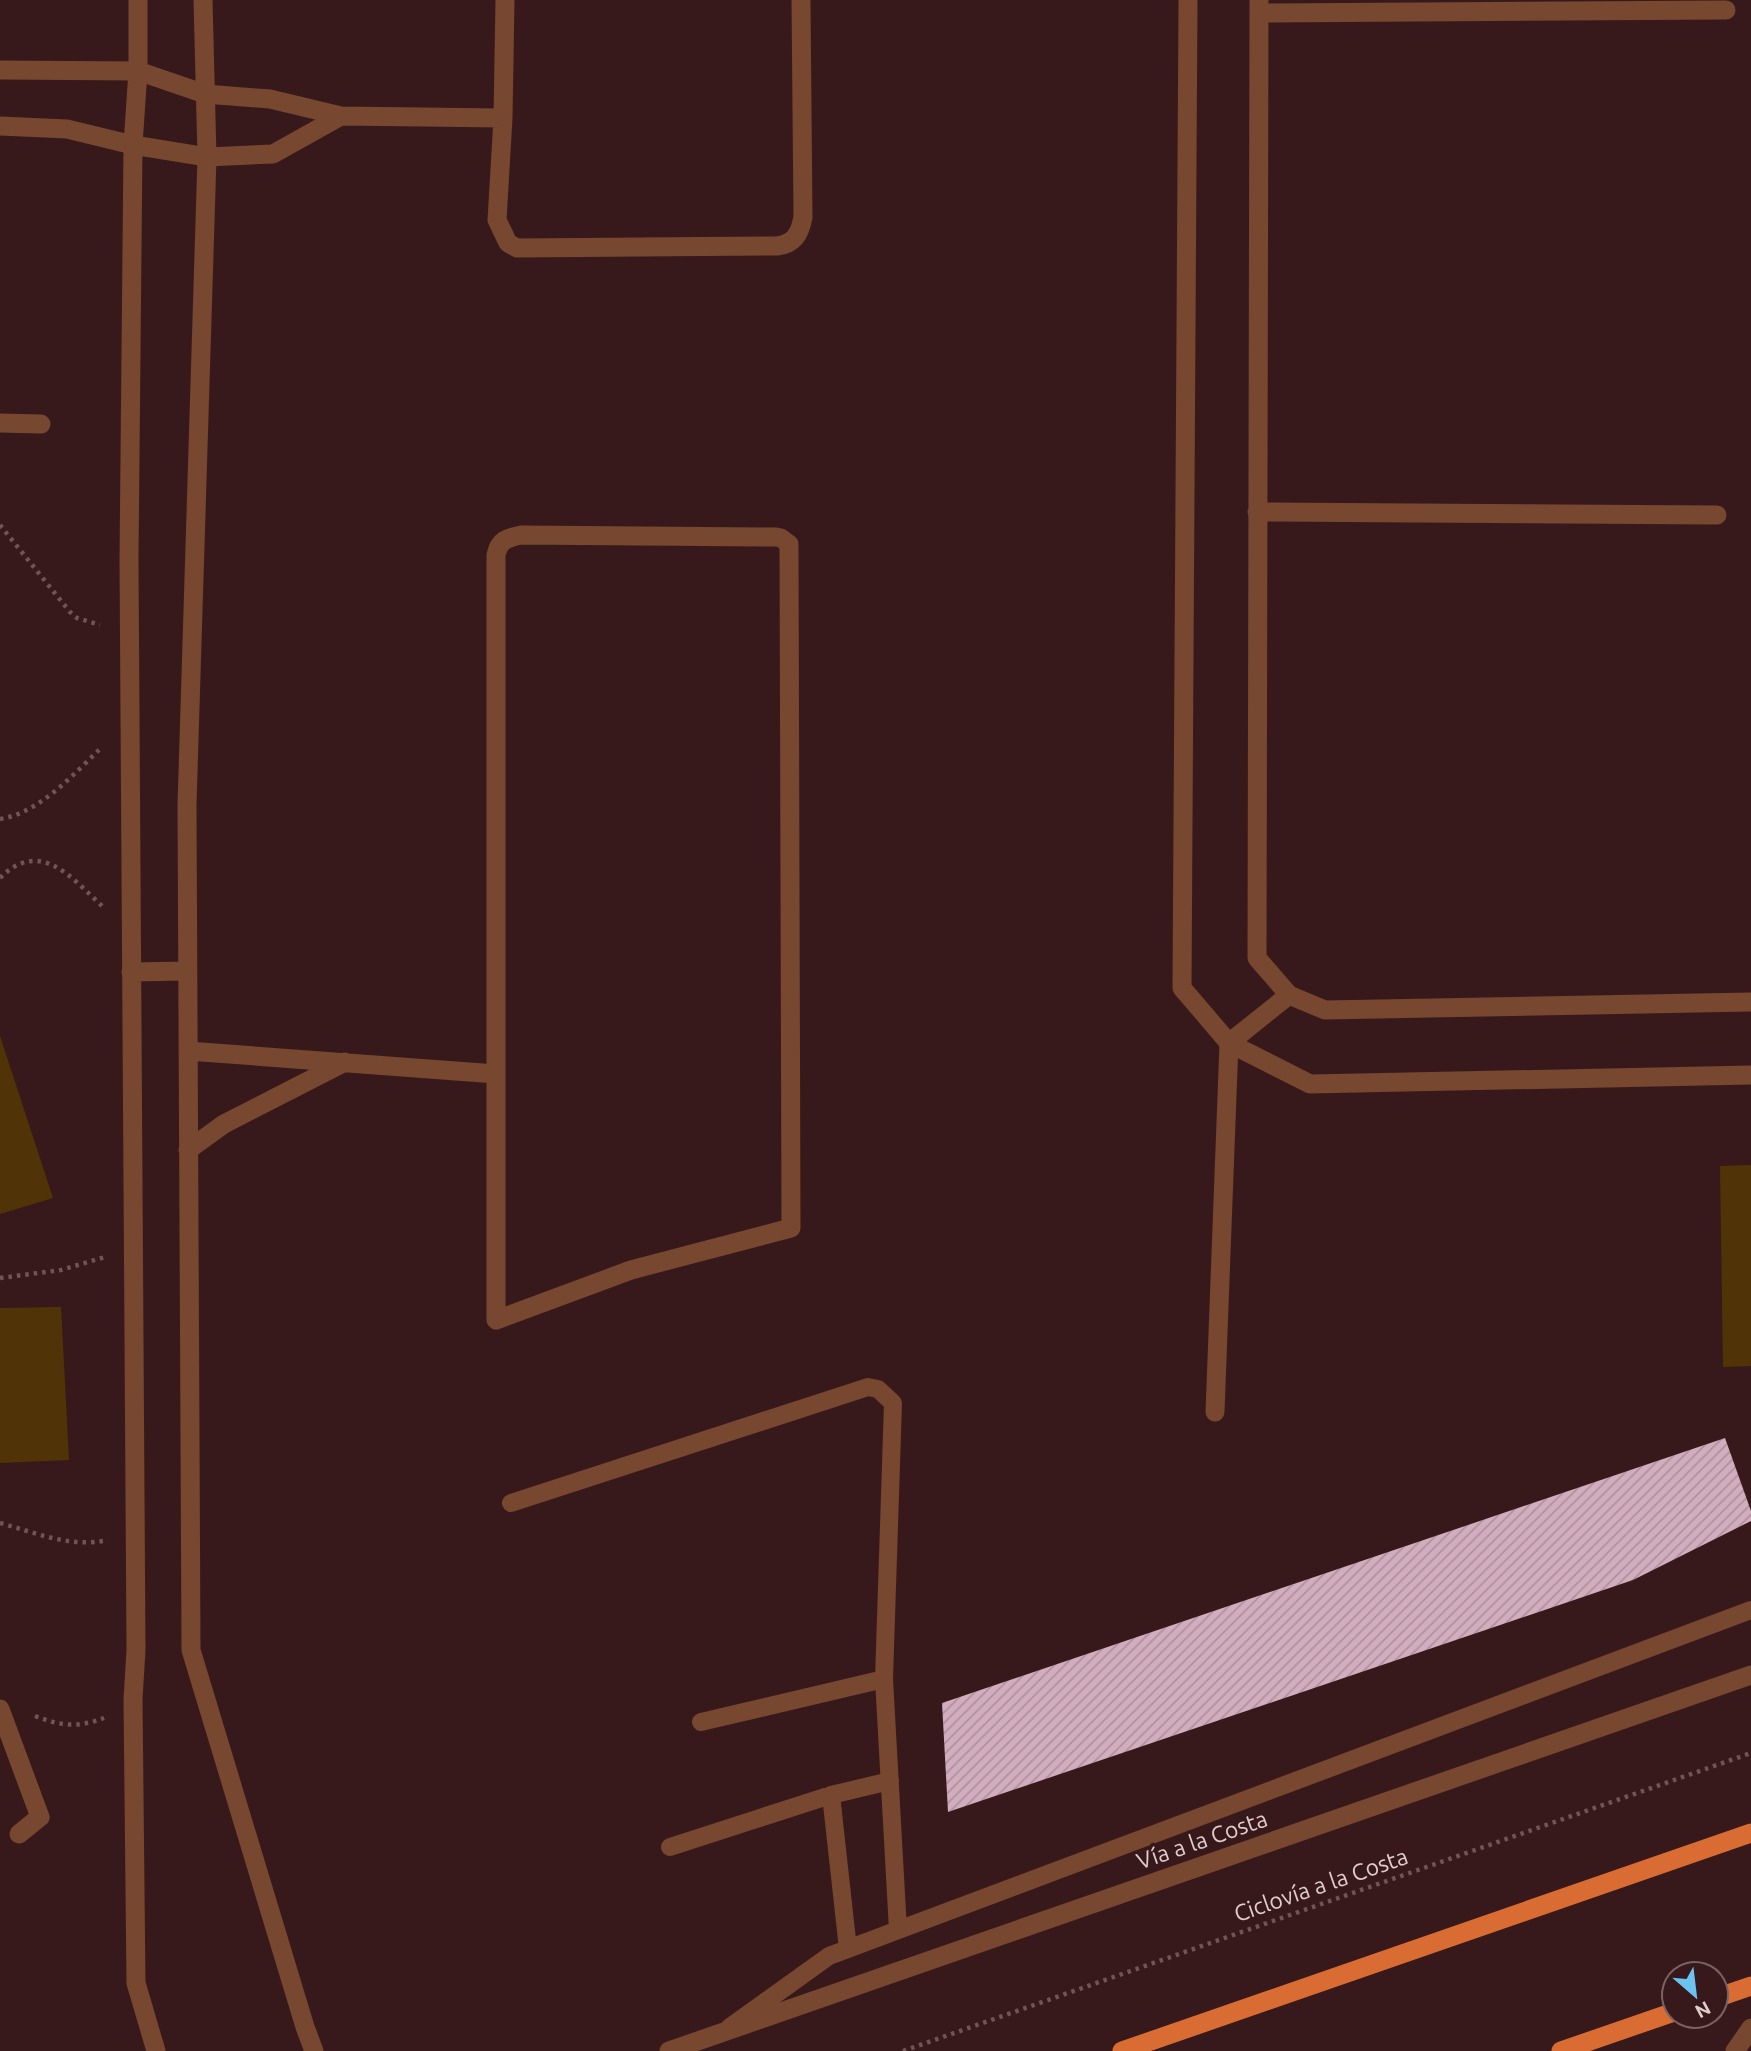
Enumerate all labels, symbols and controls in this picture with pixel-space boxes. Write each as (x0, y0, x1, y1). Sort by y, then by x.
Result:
street label: Vía a la Costa (1133, 1805, 1270, 1874)
street label: Ciclovía a la Costa (1231, 1843, 1411, 1926)
north arrow (1660, 1960, 1730, 2030)
text: N (1692, 1997, 1714, 2023)

